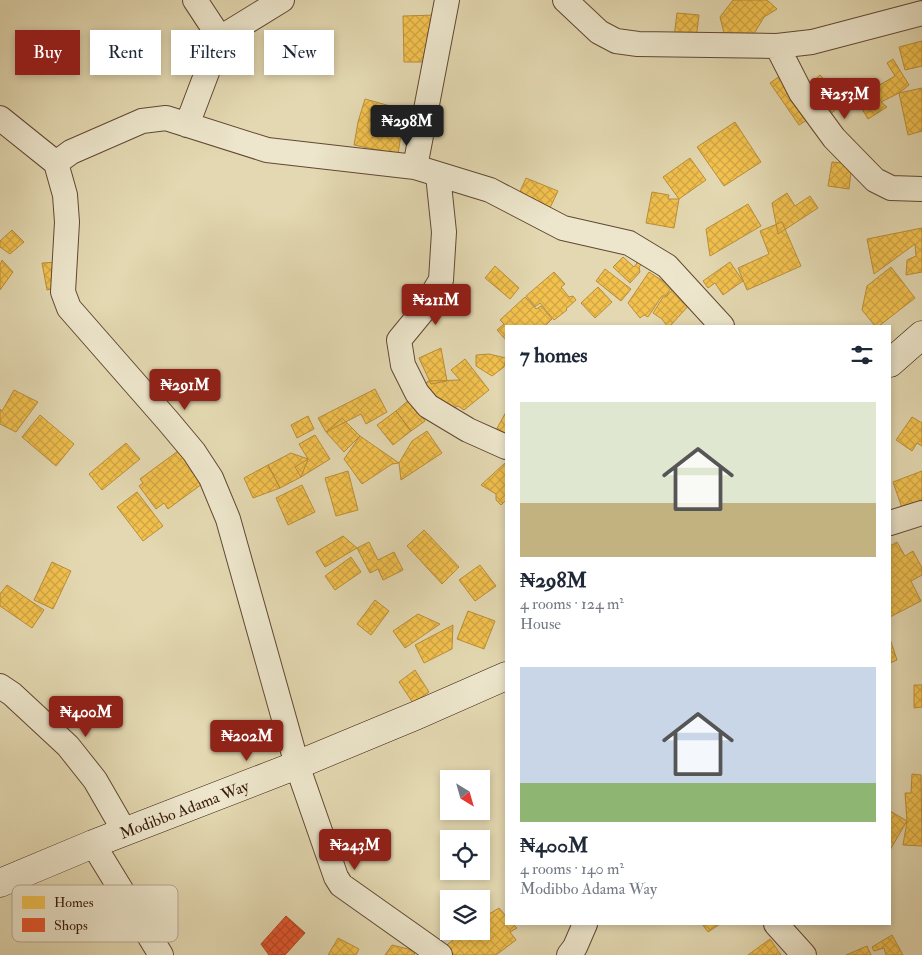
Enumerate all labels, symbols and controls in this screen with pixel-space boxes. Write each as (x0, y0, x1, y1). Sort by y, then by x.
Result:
chip: Buy (15, 30, 80, 75)
chip: Rent (90, 30, 161, 75)
chip: Filters (171, 30, 254, 75)
chip: New (264, 30, 334, 75)
pin: ₦253M (810, 78, 880, 120)
text: ₦253M (821, 84, 869, 104)
pin: ₦298M (372, 104, 442, 147)
text: ₦298M (382, 111, 432, 131)
pin: ₦211M (401, 284, 471, 326)
text: ₦211M (413, 290, 459, 310)
icon: filters (848, 341, 876, 369)
text: 7 homes (520, 342, 587, 369)
pin: ₦291M (150, 368, 220, 411)
text: ₦291M (161, 375, 210, 395)
icon: home (653, 434, 743, 524)
text: ₦298M (520, 567, 587, 594)
text: 4 rooms · 124 m² (520, 594, 624, 614)
text: House (520, 614, 561, 634)
pin: ₦400M (51, 696, 121, 738)
icon: home (653, 699, 743, 789)
text: ₦400M (60, 702, 112, 722)
pin: ₦202M (212, 720, 282, 762)
text: ₦202M (221, 726, 273, 746)
north arrow (440, 770, 490, 820)
map controls (440, 770, 490, 940)
street label: Modibbo Adama Way (117, 776, 253, 844)
pin: ₦243M (320, 828, 390, 871)
button: locate (440, 830, 490, 880)
text: ₦400M (520, 832, 588, 859)
text: ₦243M (330, 835, 380, 855)
text: 4 rooms · 140 m² (520, 859, 624, 879)
text: Modibbo Adama Way (520, 879, 657, 899)
legend (12, 885, 178, 942)
button: layers (440, 890, 490, 940)
text: Homes (54, 894, 94, 911)
text: Shops (54, 917, 88, 935)

